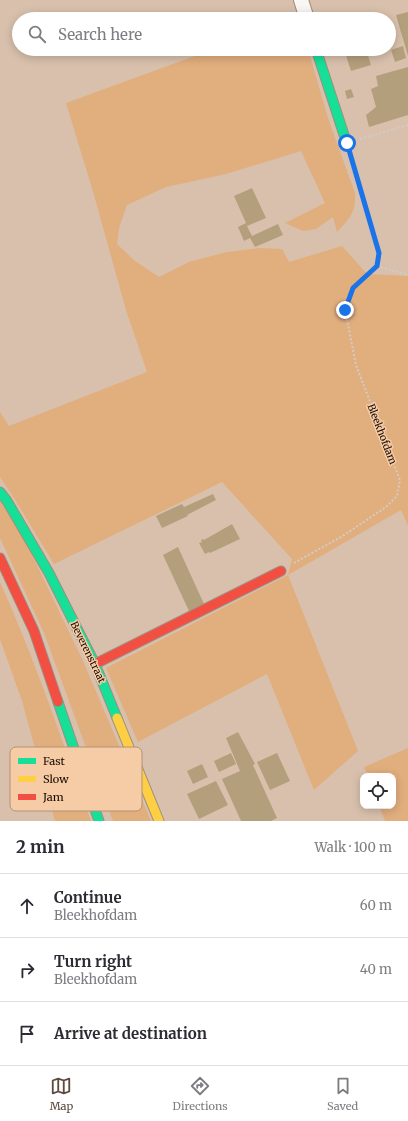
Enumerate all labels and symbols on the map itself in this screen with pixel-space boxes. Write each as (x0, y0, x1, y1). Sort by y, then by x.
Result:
route start (338, 134, 356, 152)
route end (336, 301, 354, 319)
street label: Bleekhofdam (364, 402, 400, 466)
street label: Beverenstraat (67, 619, 109, 685)
legend (10, 747, 142, 811)
text: Fast (43, 754, 66, 768)
text: Slow (43, 772, 69, 786)
text: Jam (42, 790, 64, 804)

